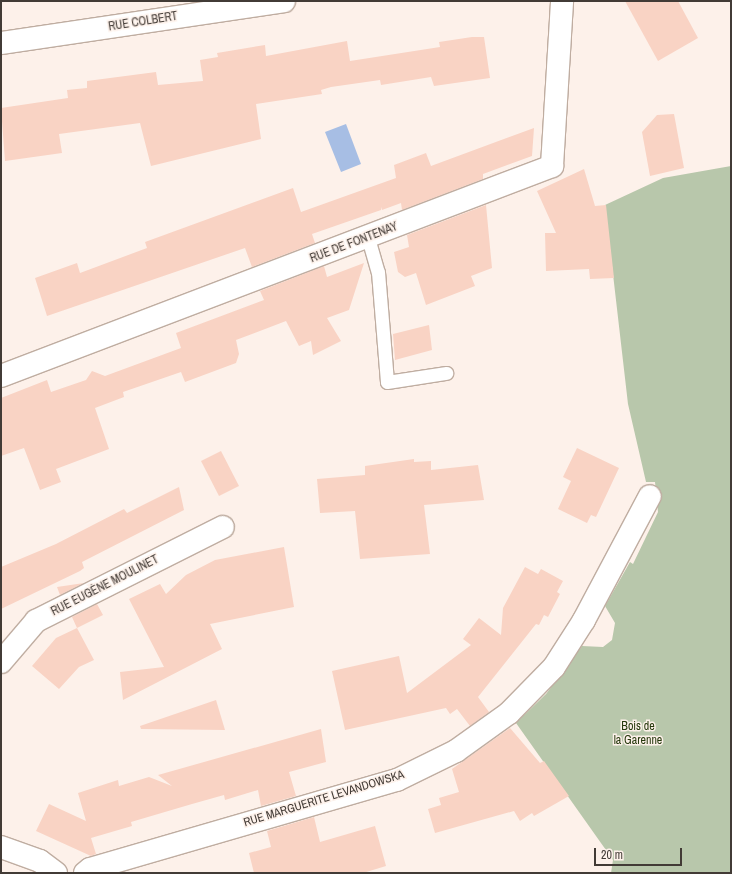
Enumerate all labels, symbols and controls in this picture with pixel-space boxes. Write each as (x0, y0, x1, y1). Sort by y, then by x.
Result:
street label: RUE COLBERT (107, 9, 179, 35)
street label: RUE DE FONTENAY (308, 220, 400, 266)
street label: RUE EUGÈNE MOULINET (49, 553, 161, 619)
park label: Bois de la Garenne (614, 720, 662, 748)
street label: RUE MARGUERITE LEVANDOWSKA (242, 768, 406, 830)
scale bar (596, 840, 684, 866)
text: 20 m (601, 847, 623, 863)

